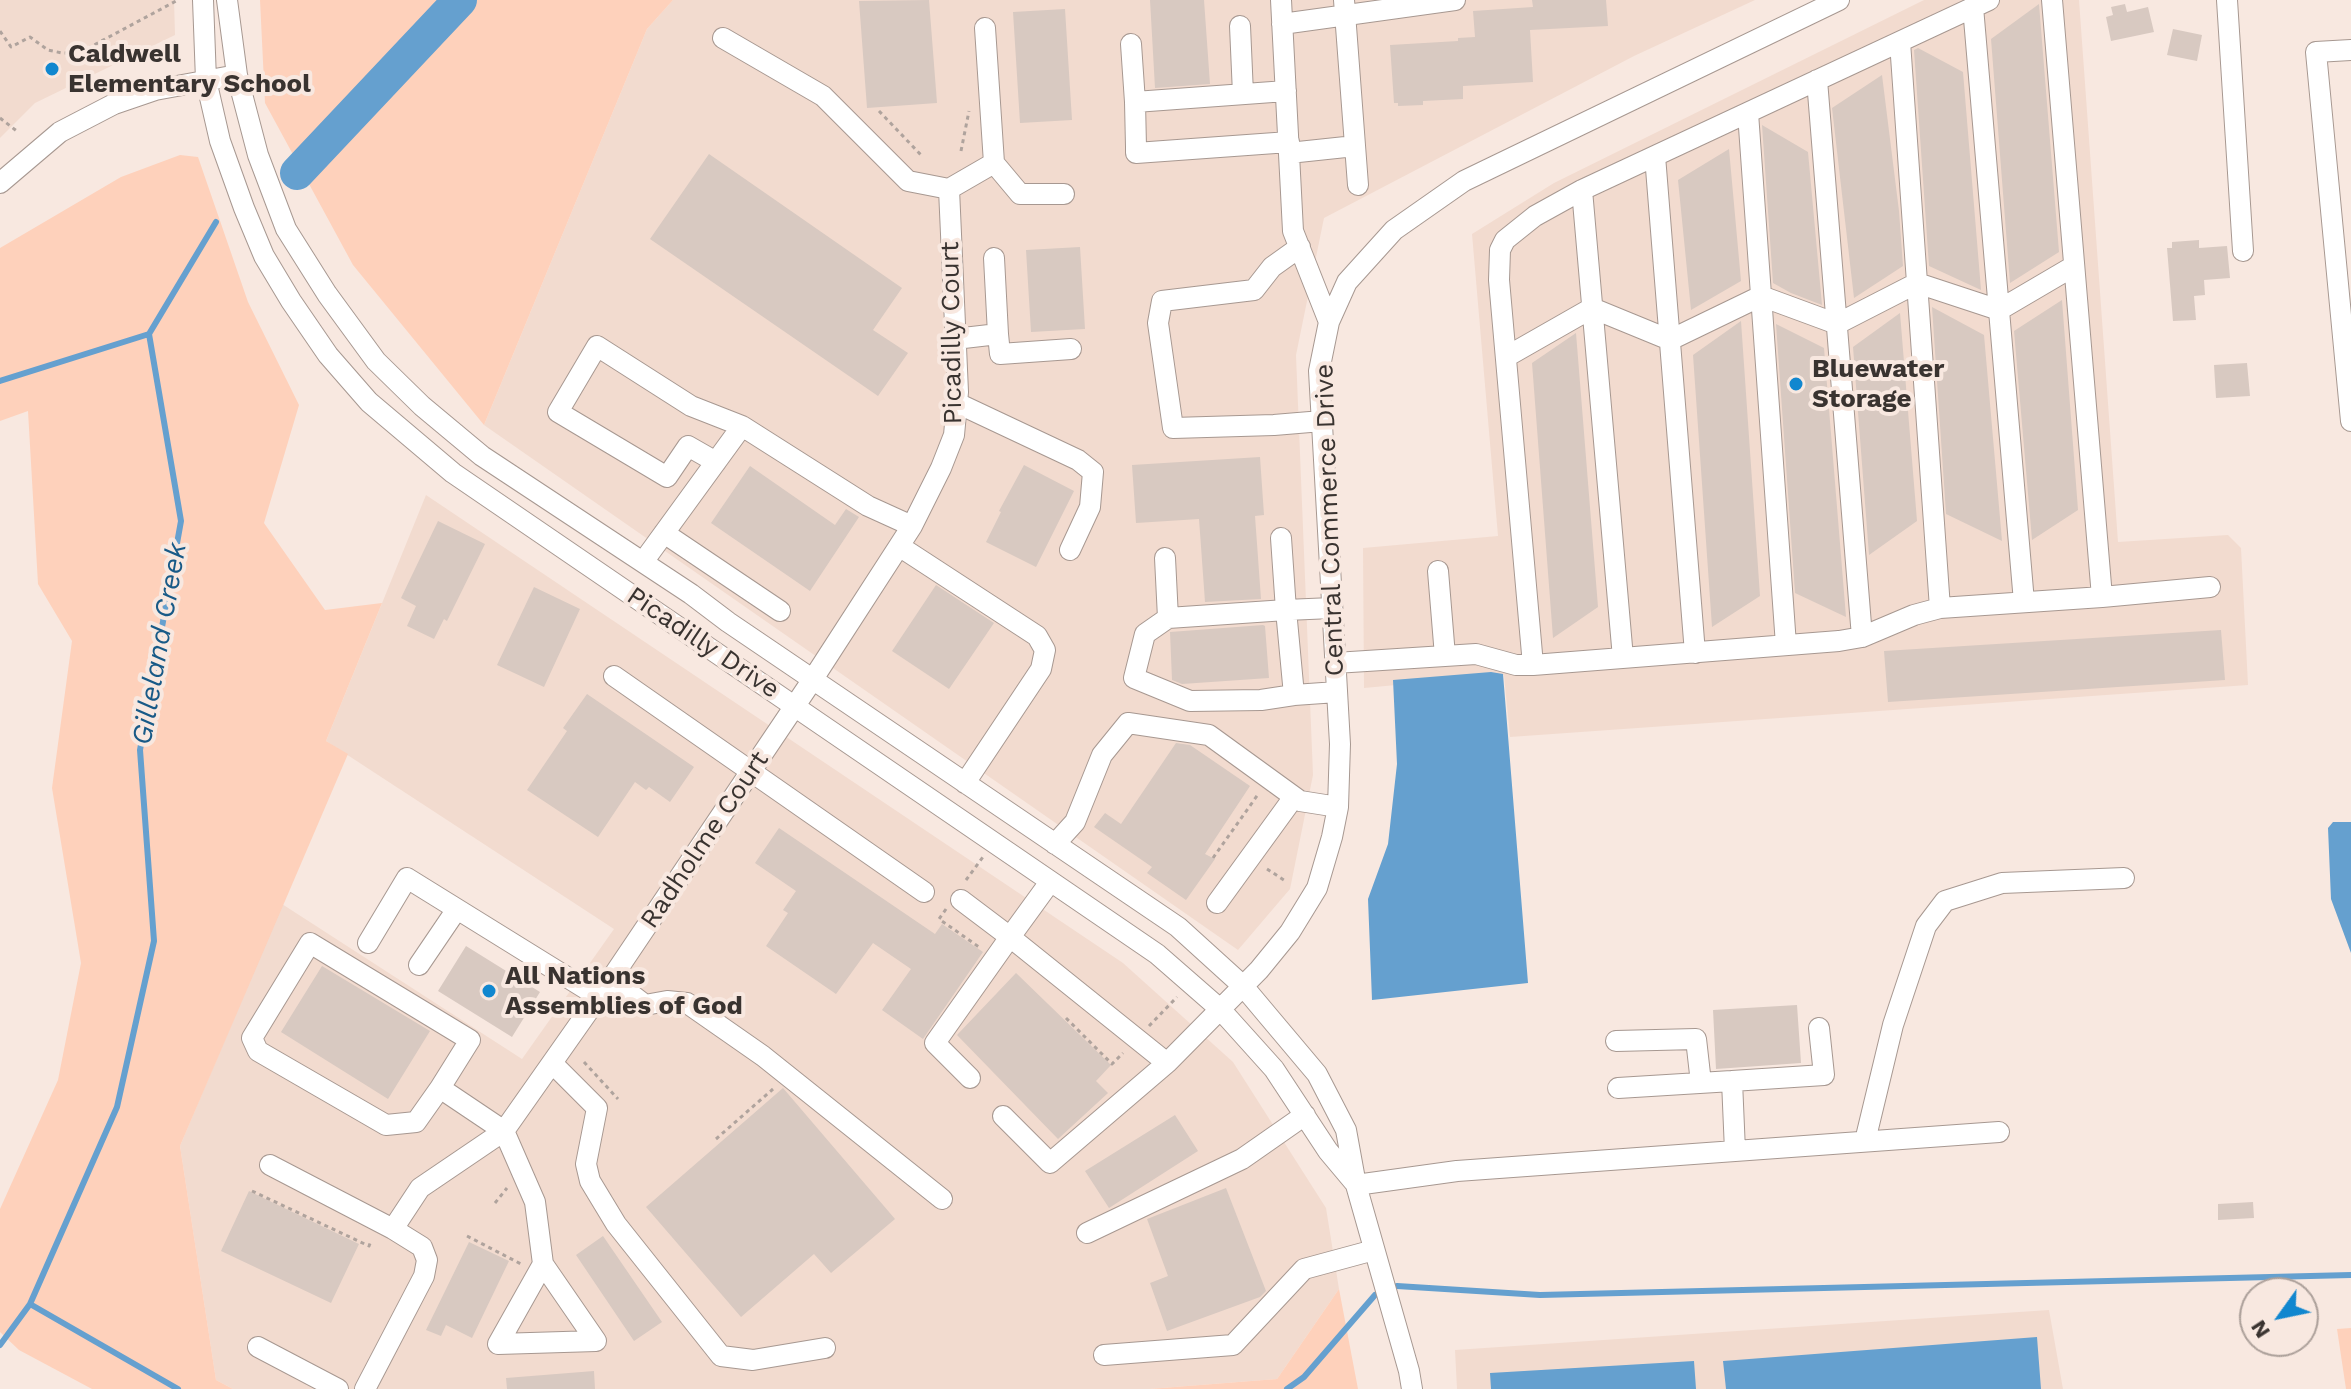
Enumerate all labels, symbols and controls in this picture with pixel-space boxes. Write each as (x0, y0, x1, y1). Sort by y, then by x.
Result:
place label: Caldwell Elementary School (68, 38, 311, 100)
marker: Caldwell Elementary School (43, 60, 61, 78)
street label: Picadilly Court (935, 241, 969, 425)
place label: Bluewater Storage (1812, 353, 1944, 414)
street label: Central Commerce Drive (1309, 363, 1351, 677)
marker: Bluewater Storage (1787, 375, 1805, 393)
water label: Gilleland Creek (126, 540, 194, 748)
street label: Picadilly Drive (621, 580, 785, 706)
street label: Radholme Court (634, 746, 776, 934)
place label: All Nations Assemblies of God (505, 960, 743, 1022)
marker: All Nations Assemblies of God (480, 982, 498, 1000)
north arrow (2239, 1277, 2319, 1357)
text: N (2245, 1316, 2275, 1343)

